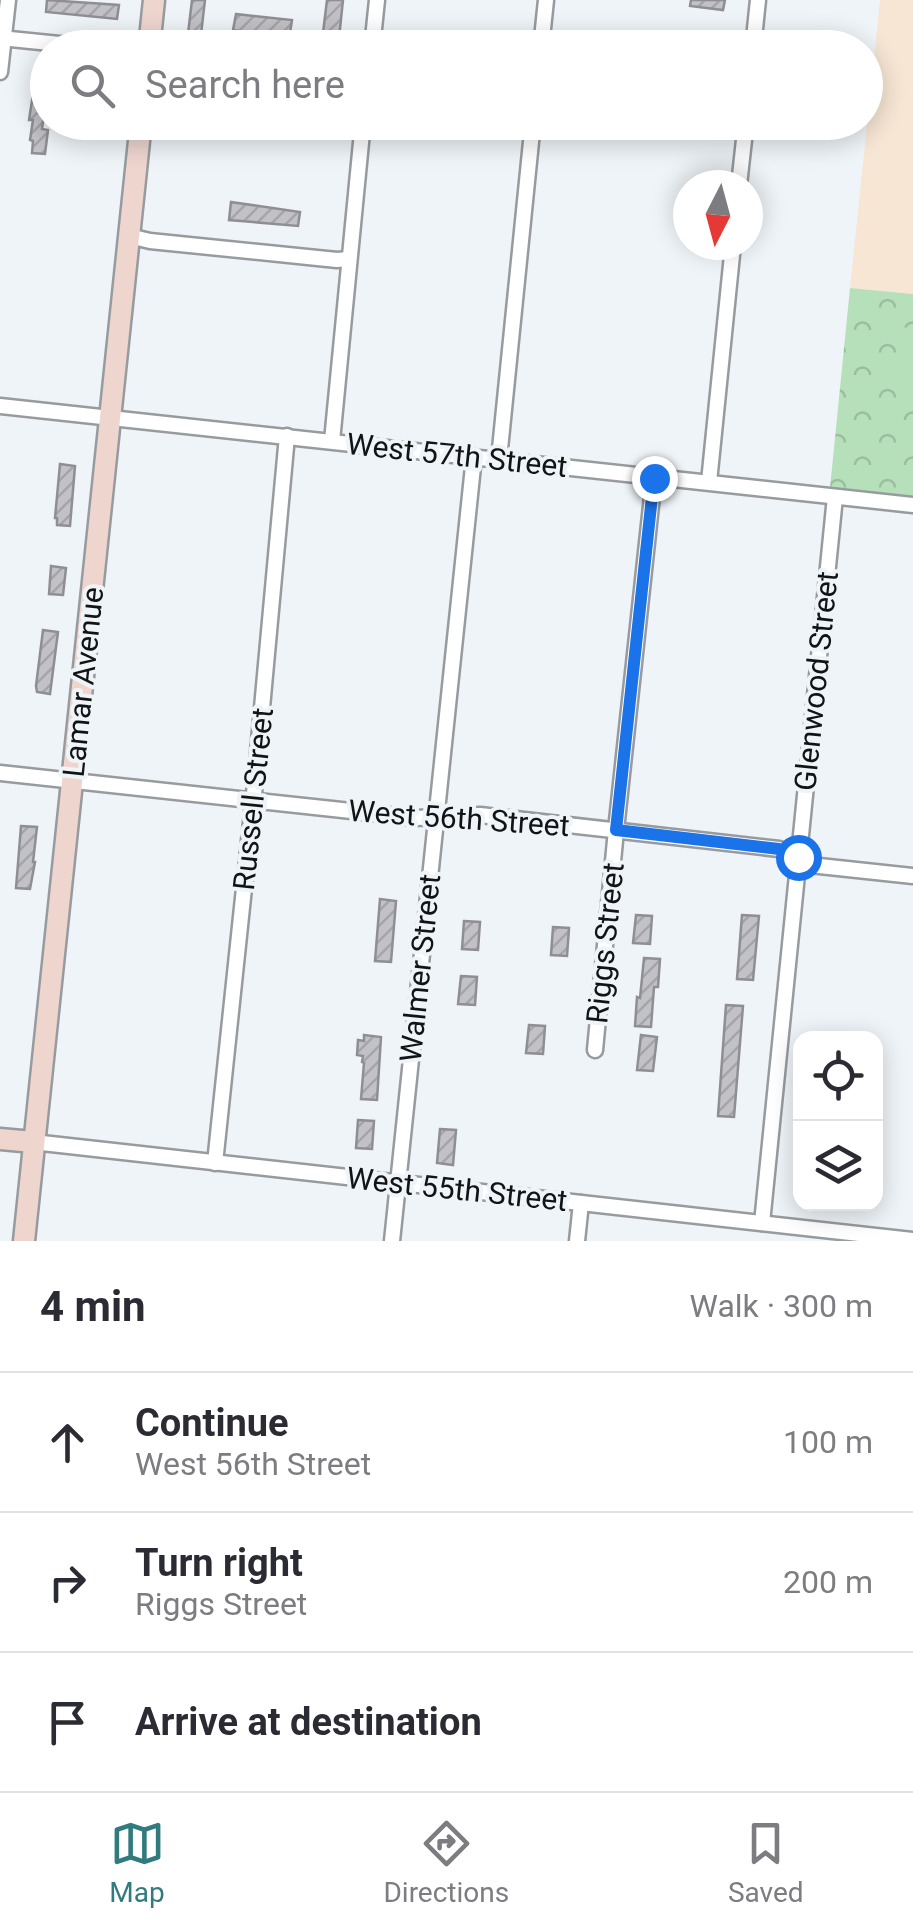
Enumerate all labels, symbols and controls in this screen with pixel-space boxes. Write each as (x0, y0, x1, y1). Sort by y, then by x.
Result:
search box (30, 30, 883, 140)
icon: search (65, 58, 120, 113)
text: Search here (145, 63, 345, 107)
north arrow (673, 170, 763, 260)
street label: West 57th Street (345, 426, 569, 484)
route end (632, 456, 678, 502)
street label: Glenwood Street (787, 570, 845, 792)
street label: Lamar Avenue (56, 585, 110, 779)
street label: Russell Street (226, 706, 280, 892)
street label: West 56th Street (347, 793, 571, 843)
route start (776, 835, 822, 881)
street label: Riggs Street (579, 861, 631, 1025)
street label: Walmer Street (393, 872, 447, 1064)
map controls (793, 1031, 883, 1211)
button: locate (793, 1031, 883, 1121)
button: layers (793, 1121, 883, 1211)
street label: West 55th Street (345, 1160, 569, 1218)
text: 4 min (40, 1282, 146, 1331)
text: Walk · 300 m (690, 1287, 873, 1325)
text: Continue (135, 1401, 289, 1445)
icon: ahead (40, 1415, 95, 1470)
text: 100 m (783, 1423, 873, 1461)
text: West 56th Street (135, 1445, 371, 1483)
text: Turn right (135, 1541, 303, 1585)
icon: right (40, 1555, 95, 1610)
text: 200 m (783, 1563, 873, 1601)
text: Riggs Street (135, 1585, 307, 1623)
icon: arrive (40, 1695, 95, 1750)
text: Arrive at destination (135, 1700, 482, 1744)
tab: Map (109, 1816, 165, 1909)
tab: Directions (383, 1816, 509, 1909)
tab: Saved (728, 1816, 804, 1909)

